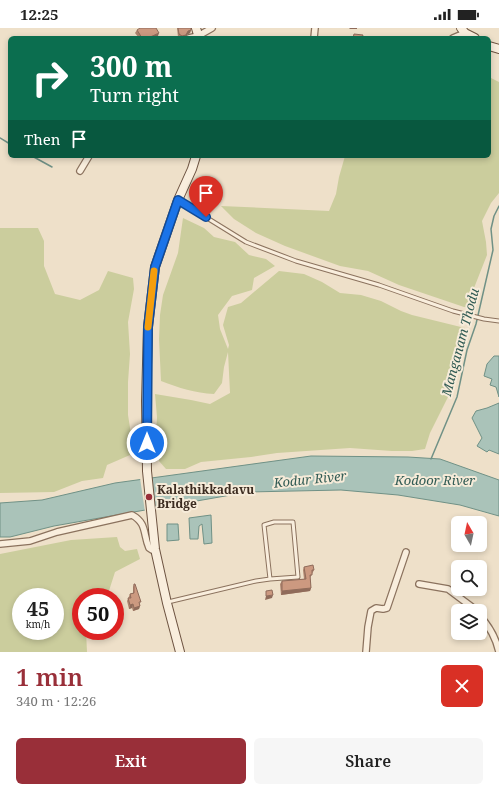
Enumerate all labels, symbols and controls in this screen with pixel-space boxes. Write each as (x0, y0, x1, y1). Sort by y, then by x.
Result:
text: 12:25 (20, 4, 58, 24)
text: 300 m (90, 47, 172, 85)
icon: right (24, 52, 76, 104)
text: Turn right (90, 83, 179, 107)
icon: arrive (68, 128, 90, 150)
text: Then (24, 129, 60, 149)
pin (189, 176, 223, 217)
icon: arrive (195, 182, 217, 204)
water label: Manganam Thodu (437, 286, 483, 399)
position arrow (126, 422, 168, 464)
water label: Kodur River (272, 466, 348, 492)
water label: Kodoor River (394, 471, 476, 489)
place label: Kalathikkadavu Bridge (157, 481, 254, 512)
marker: Kalathikkadavu Bridge (144, 492, 154, 502)
north arrow (451, 516, 487, 552)
map controls (451, 516, 487, 640)
button: search (451, 560, 487, 596)
speed limit sign: 50 (72, 588, 124, 640)
text: 45 (27, 595, 49, 622)
button: layers (451, 604, 487, 640)
text: km/h (26, 617, 50, 631)
text: 1 min (16, 660, 83, 693)
button: close (441, 665, 483, 707)
text: 340 m · 12:26 (16, 692, 96, 710)
button: Exit (16, 738, 246, 784)
button: Share (254, 738, 483, 784)

